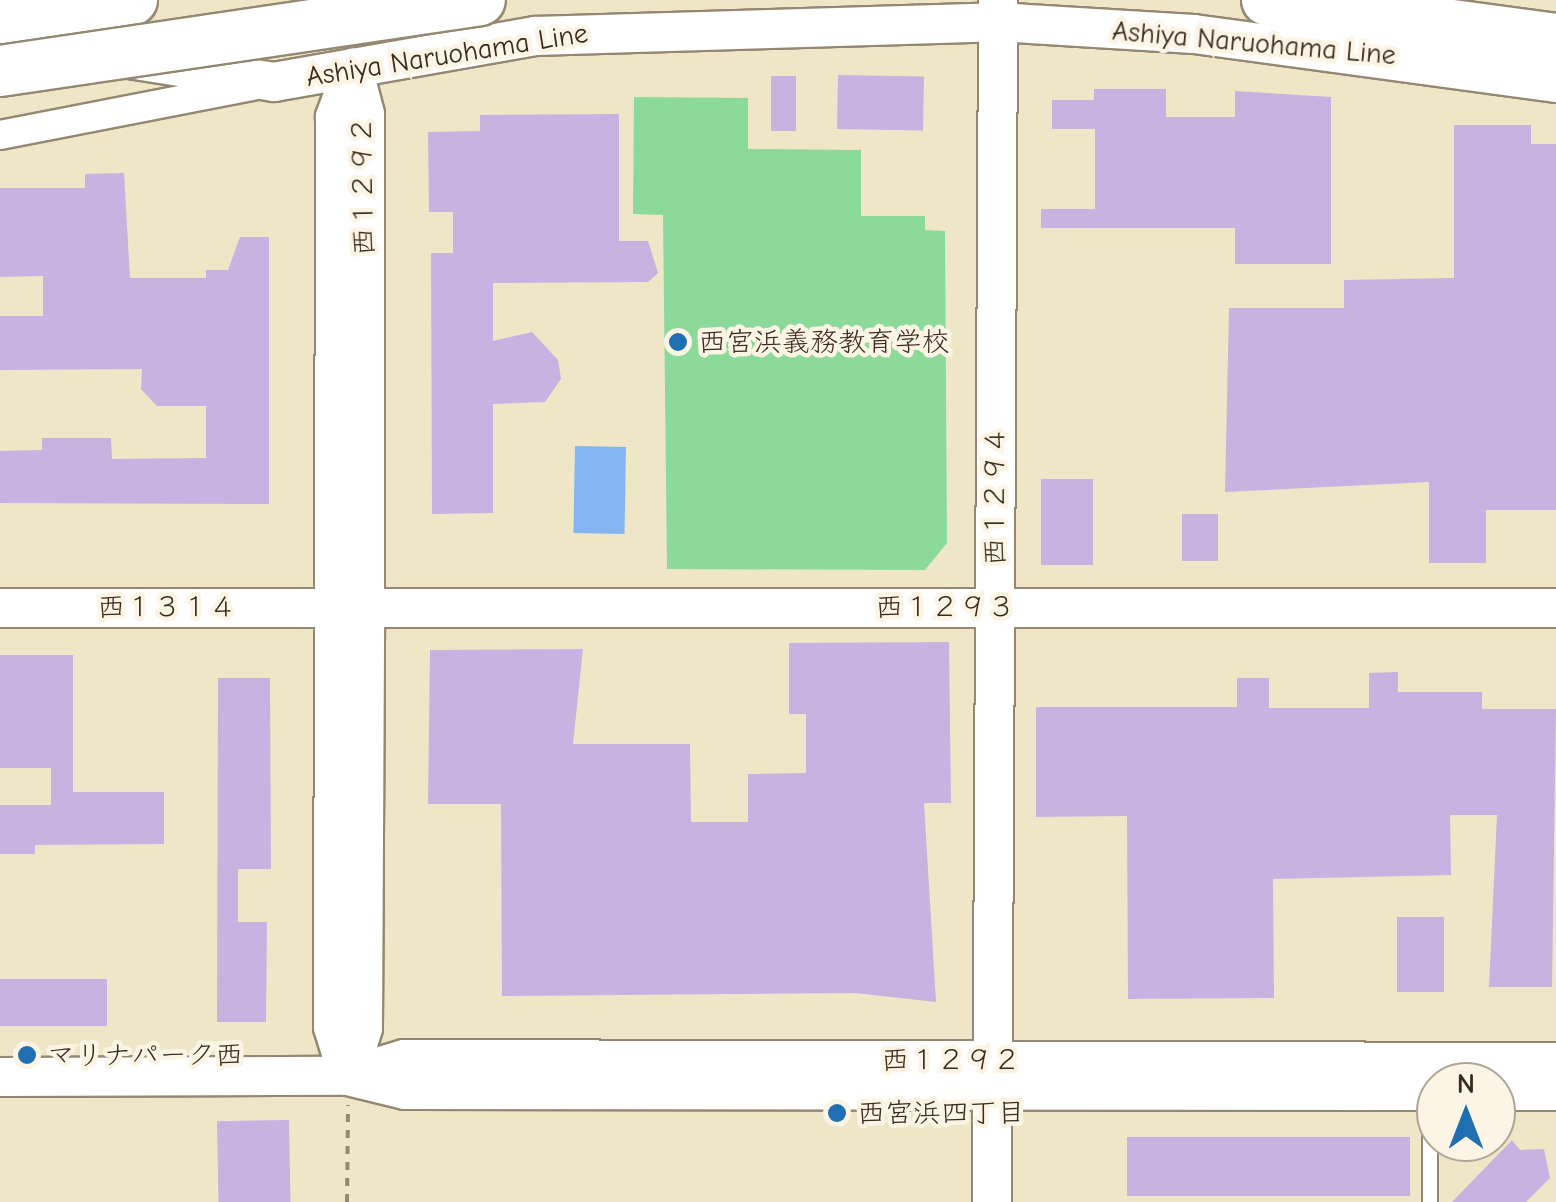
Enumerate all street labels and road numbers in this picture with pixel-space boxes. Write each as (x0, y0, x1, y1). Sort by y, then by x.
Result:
street label: Ashiya Naruohama Line (1111, 14, 1397, 72)
street label: Ashiya Naruohama Line (304, 16, 590, 94)
street label: 西１２９２ (345, 116, 381, 256)
street label: 西１２９４ (978, 426, 1012, 566)
street label: 西１３１４ (97, 590, 237, 624)
street label: 西１２９３ (875, 590, 1015, 624)
street label: 西１２９２ (881, 1043, 1021, 1077)

